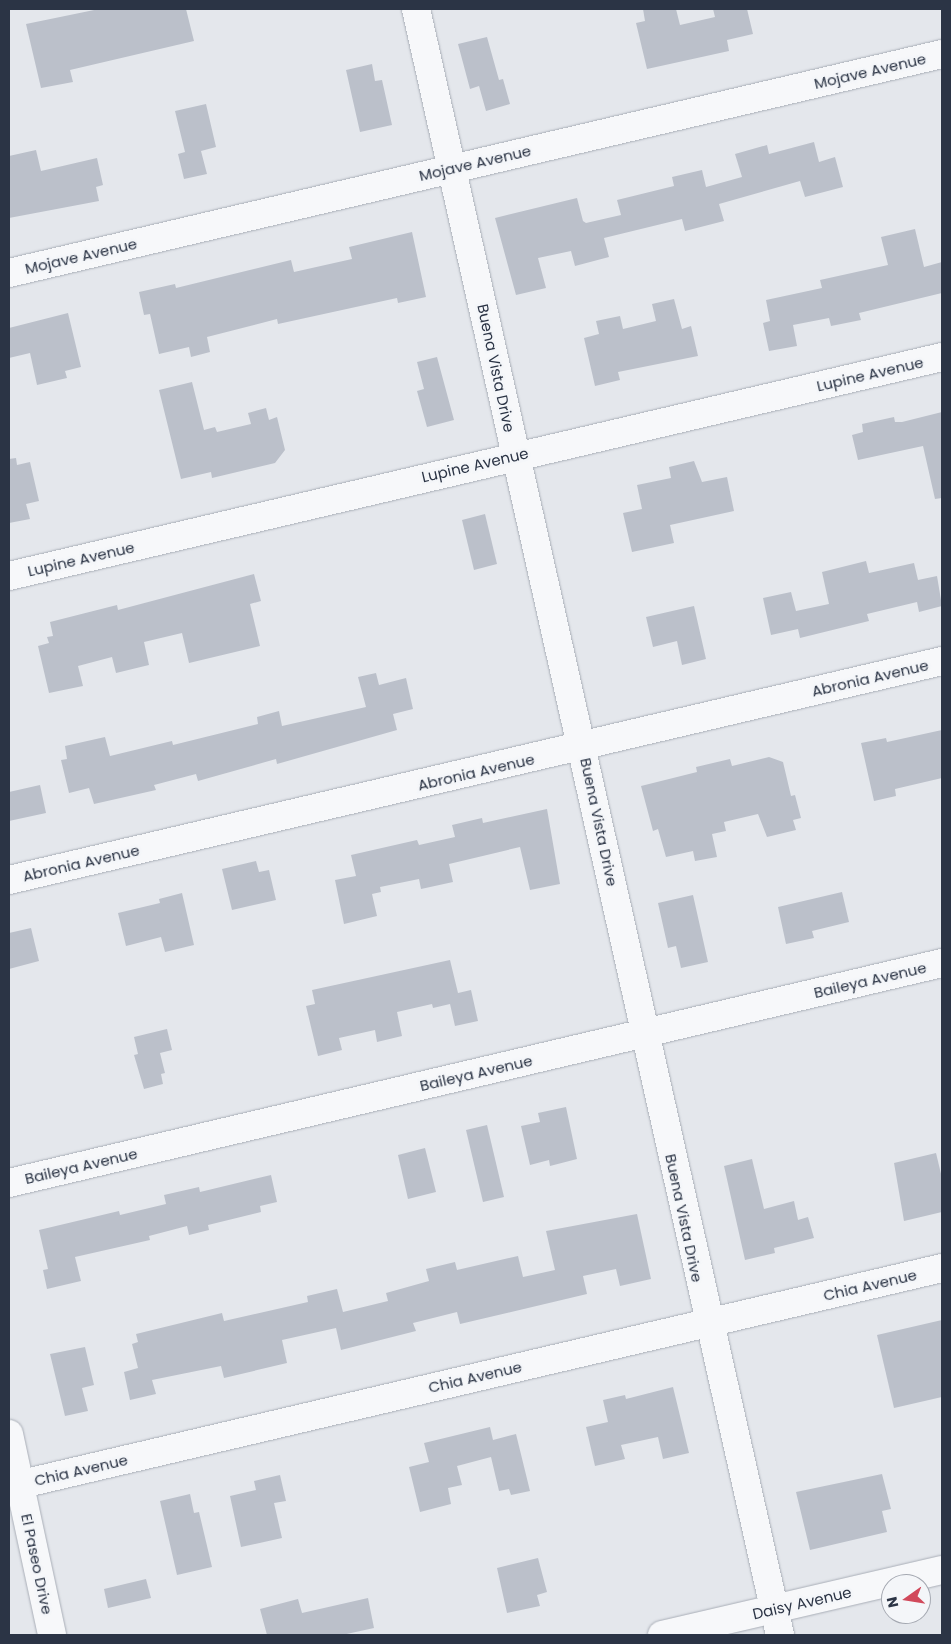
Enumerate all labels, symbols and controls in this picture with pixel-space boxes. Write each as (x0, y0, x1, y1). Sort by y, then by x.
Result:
street label: Mojave Avenue (812, 49, 928, 93)
street label: Mojave Avenue (417, 141, 533, 185)
street label: Mojave Avenue (23, 234, 139, 278)
street label: Buena Vista Drive (474, 302, 518, 434)
street label: Lupine Avenue (815, 353, 925, 395)
street label: Lupine Avenue (420, 444, 530, 486)
street label: Lupine Avenue (26, 538, 136, 580)
street label: Abronia Avenue (810, 656, 930, 700)
street label: Abronia Avenue (416, 750, 536, 794)
street label: Buena Vista Drive (577, 756, 621, 888)
street label: Abronia Avenue (21, 841, 141, 885)
street label: Baileya Avenue (812, 958, 928, 1002)
street label: Baileya Avenue (418, 1051, 534, 1095)
street label: Baileya Avenue (23, 1144, 139, 1188)
street label: Buena Vista Drive (662, 1152, 706, 1284)
street label: Chia Avenue (822, 1266, 918, 1304)
street label: Chia Avenue (427, 1358, 523, 1396)
street label: Chia Avenue (33, 1451, 129, 1489)
street label: El Paseo Drive (18, 1512, 56, 1616)
north arrow (881, 1574, 931, 1624)
street label: Daisy Avenue (751, 1583, 853, 1623)
text: N (881, 1595, 903, 1610)

